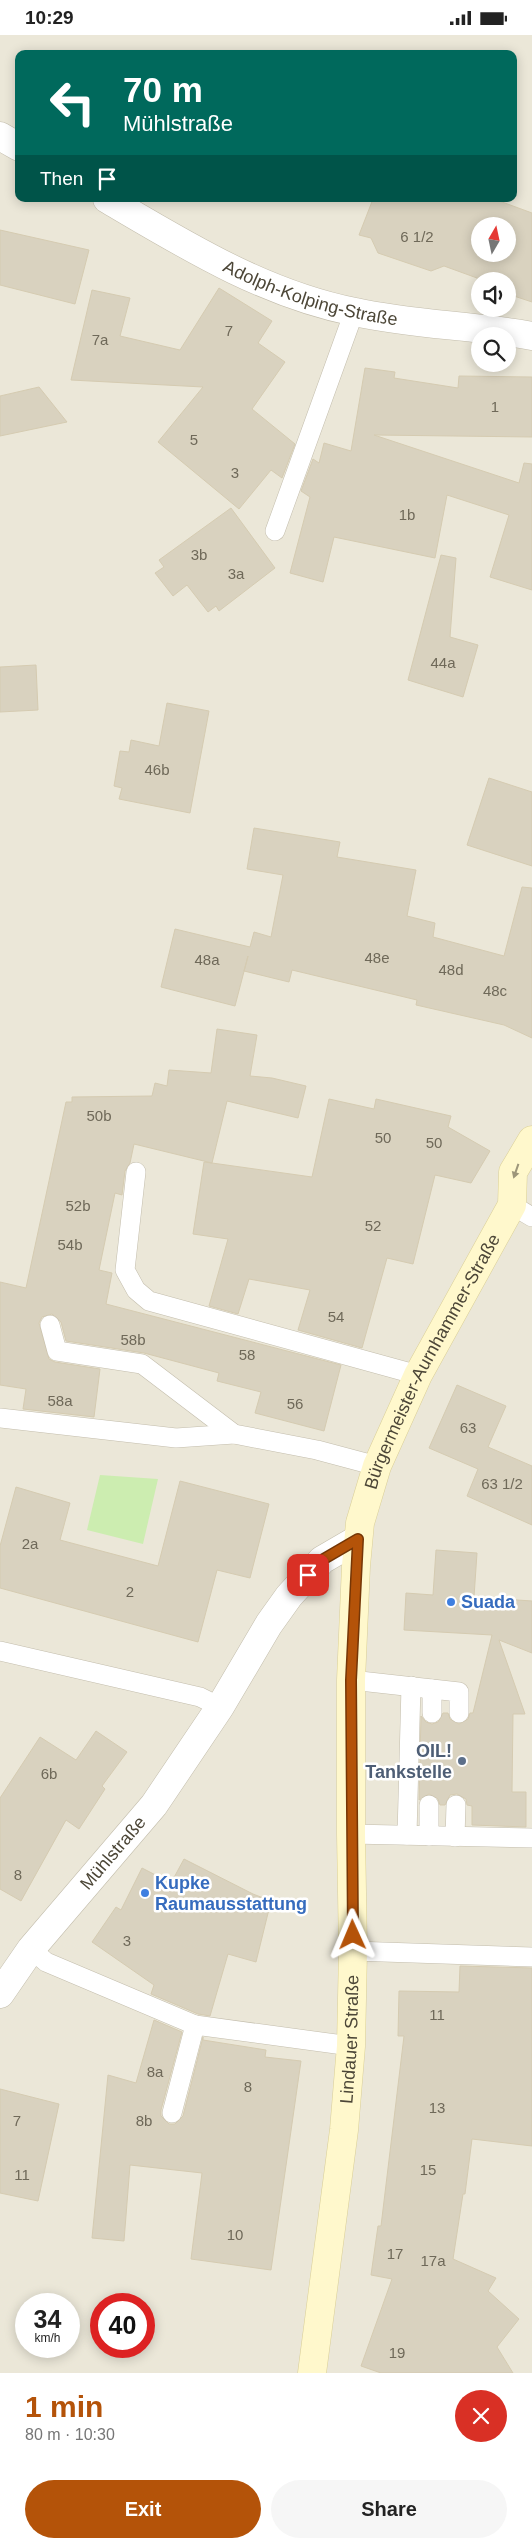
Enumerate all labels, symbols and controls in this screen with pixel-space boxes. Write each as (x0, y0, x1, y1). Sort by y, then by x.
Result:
text: 10:29 (25, 7, 74, 28)
icon: left (40, 70, 105, 135)
text: 70 m (123, 70, 203, 109)
text: Mühlstraße (123, 111, 233, 136)
icon: arrive (93, 165, 121, 193)
text: Then (40, 168, 83, 189)
north arrow (471, 217, 516, 263)
map controls (471, 217, 516, 372)
house number: 6 1/2 (400, 228, 434, 245)
street label: Adolph-Kolping-Straße (220, 256, 399, 329)
button: sound (471, 272, 516, 317)
house number: 7 (225, 322, 233, 339)
button: search (471, 327, 516, 372)
house number: 7a (92, 331, 109, 348)
house number: 1 (491, 398, 499, 415)
house number: 5 (190, 431, 198, 448)
house number: 3 (231, 464, 239, 481)
house number: 1b (399, 506, 415, 523)
house number: 3b (191, 546, 207, 563)
house number: 3a (228, 565, 245, 582)
house number: 44a (430, 654, 456, 671)
house number: 46b (144, 761, 170, 778)
house number: 48e (364, 949, 390, 966)
house number: 48a (194, 951, 220, 968)
house number: 48d (438, 961, 464, 978)
house number: 48c (483, 982, 508, 999)
house number: 50b (86, 1107, 112, 1124)
house number: 50 (375, 1129, 391, 1146)
house number: 50 (426, 1134, 442, 1151)
one-way arrow (512, 1164, 520, 1179)
house number: 52b (65, 1197, 91, 1214)
house number: 52 (365, 1217, 381, 1234)
street label: Bürgermeister-Aurnhammer-Straße (361, 1230, 504, 1492)
house number: 54b (57, 1236, 83, 1253)
house number: 54 (328, 1308, 344, 1325)
house number: 58b (120, 1331, 146, 1348)
house number: 58 (239, 1346, 255, 1363)
house number: 58a (47, 1392, 73, 1409)
house number: 56 (287, 1395, 303, 1412)
house number: 63 (460, 1419, 476, 1436)
house number: 63 1/2 (481, 1475, 523, 1492)
house number: 2a (22, 1535, 39, 1552)
pin (287, 1554, 329, 1596)
icon: arrive (294, 1561, 322, 1589)
house number: 2 (126, 1583, 134, 1600)
place label: Suada (461, 1592, 516, 1612)
marker: Suada (445, 1596, 457, 1608)
place label: OIL! Tankstelle (365, 1741, 452, 1782)
marker: OIL! Tankstelle (456, 1755, 468, 1767)
house number: 6b (41, 1765, 57, 1782)
street label: Mühlstraße (76, 1812, 150, 1894)
house number: 8 (14, 1866, 22, 1883)
place label: Kupke Raumausstattung (155, 1873, 307, 1914)
marker: Kupke Raumausstattung (139, 1887, 151, 1899)
position arrow (326, 1908, 378, 1960)
house number: 3 (123, 1932, 131, 1949)
street label: Lindauer Straße (336, 1975, 362, 2105)
house number: 11 (429, 2006, 445, 2023)
house number: 8a (147, 2063, 164, 2080)
house number: 8 (244, 2078, 252, 2095)
house number: 13 (429, 2099, 445, 2116)
house number: 7 (13, 2112, 21, 2129)
house number: 8b (136, 2112, 152, 2129)
house number: 15 (420, 2161, 436, 2178)
house number: 11 (14, 2166, 30, 2183)
house number: 10 (227, 2226, 243, 2243)
house number: 17 (387, 2245, 403, 2262)
house number: 17a (420, 2252, 446, 2269)
speed limit sign: 40 (90, 2293, 155, 2358)
text: 34 (34, 2305, 61, 2333)
text: km/h (34, 2331, 61, 2345)
house number: 19 (389, 2344, 405, 2361)
text: 1 min (25, 2390, 103, 2423)
button: close (455, 2390, 507, 2442)
text: 80 m · 10:30 (25, 2426, 115, 2443)
button: Exit (25, 2480, 261, 2538)
button: Share (271, 2480, 507, 2538)

